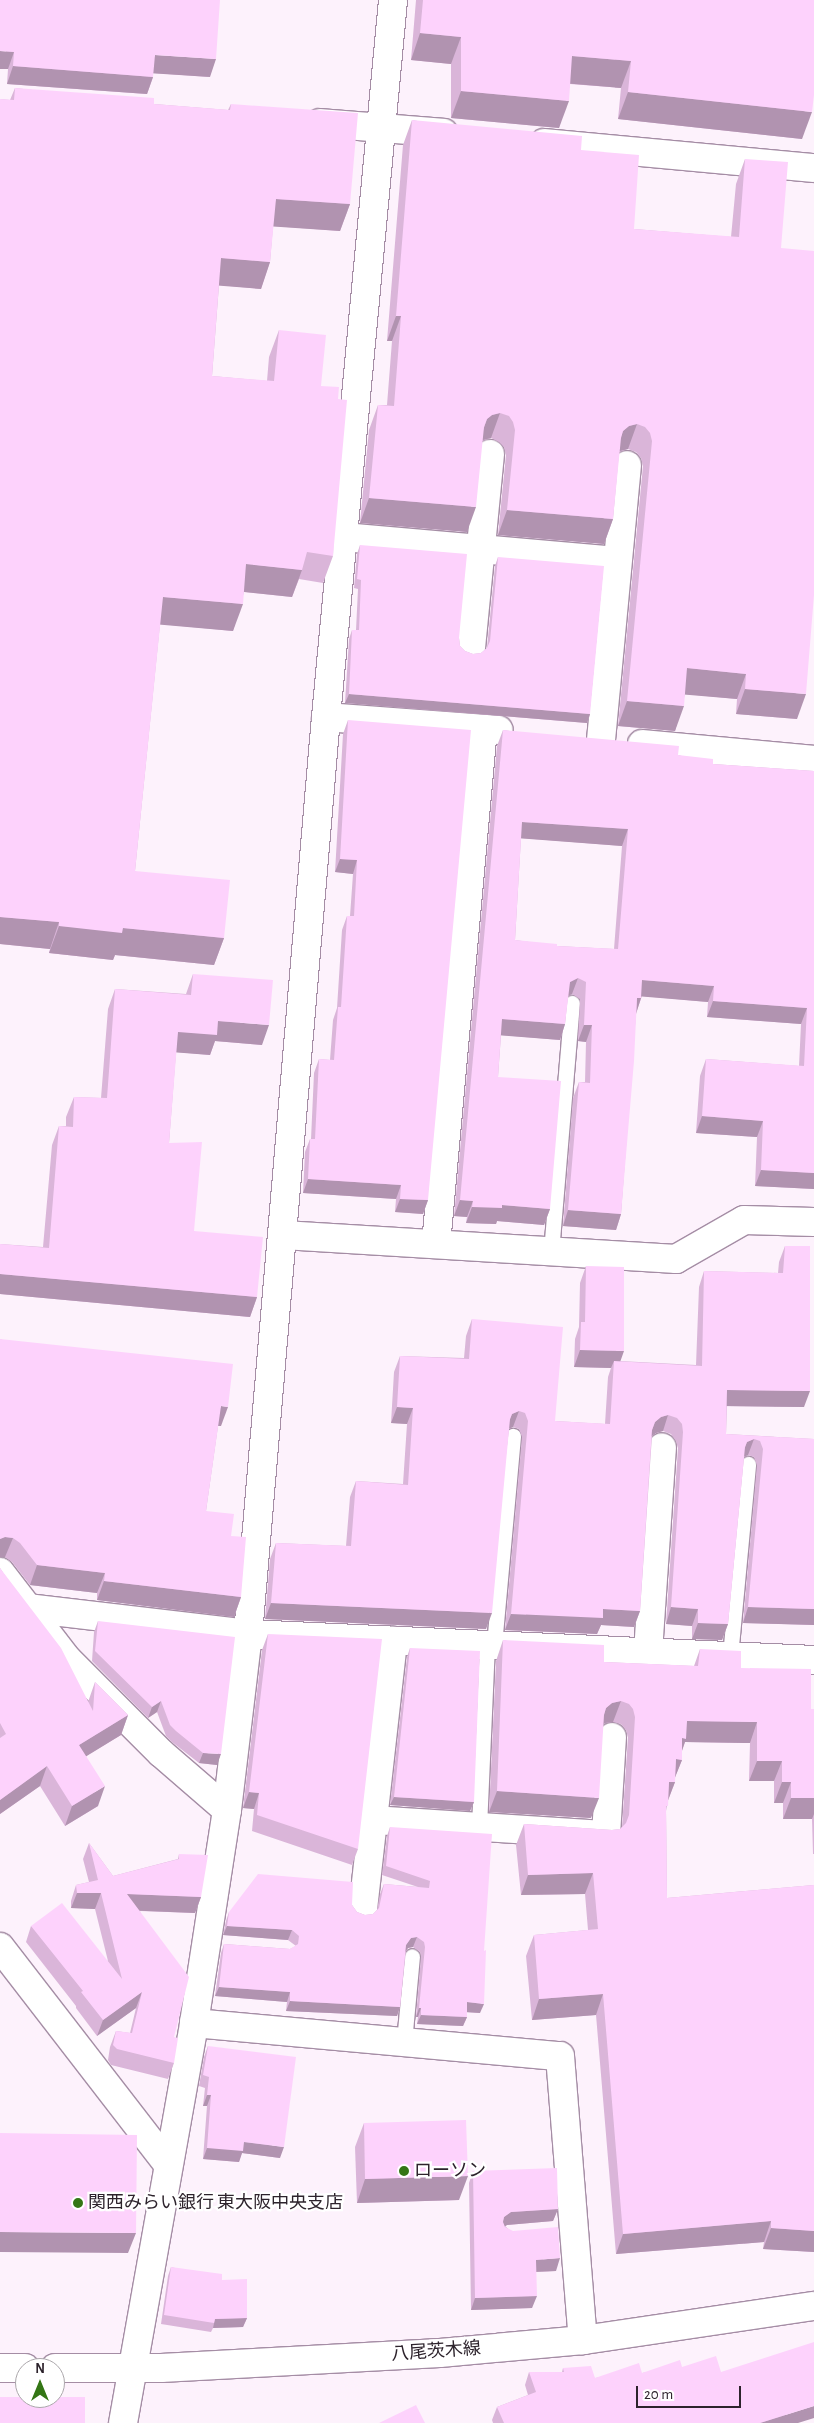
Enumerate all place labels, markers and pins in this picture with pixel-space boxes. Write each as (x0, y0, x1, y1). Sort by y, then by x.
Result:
place label: ローソン (414, 2160, 486, 2182)
marker: ローソン (398, 2165, 410, 2177)
place label: 関西みらい銀行 東大阪中央支店 (88, 2192, 343, 2214)
marker: 関西みらい銀行 東大阪中央支店 (72, 2197, 84, 2209)

